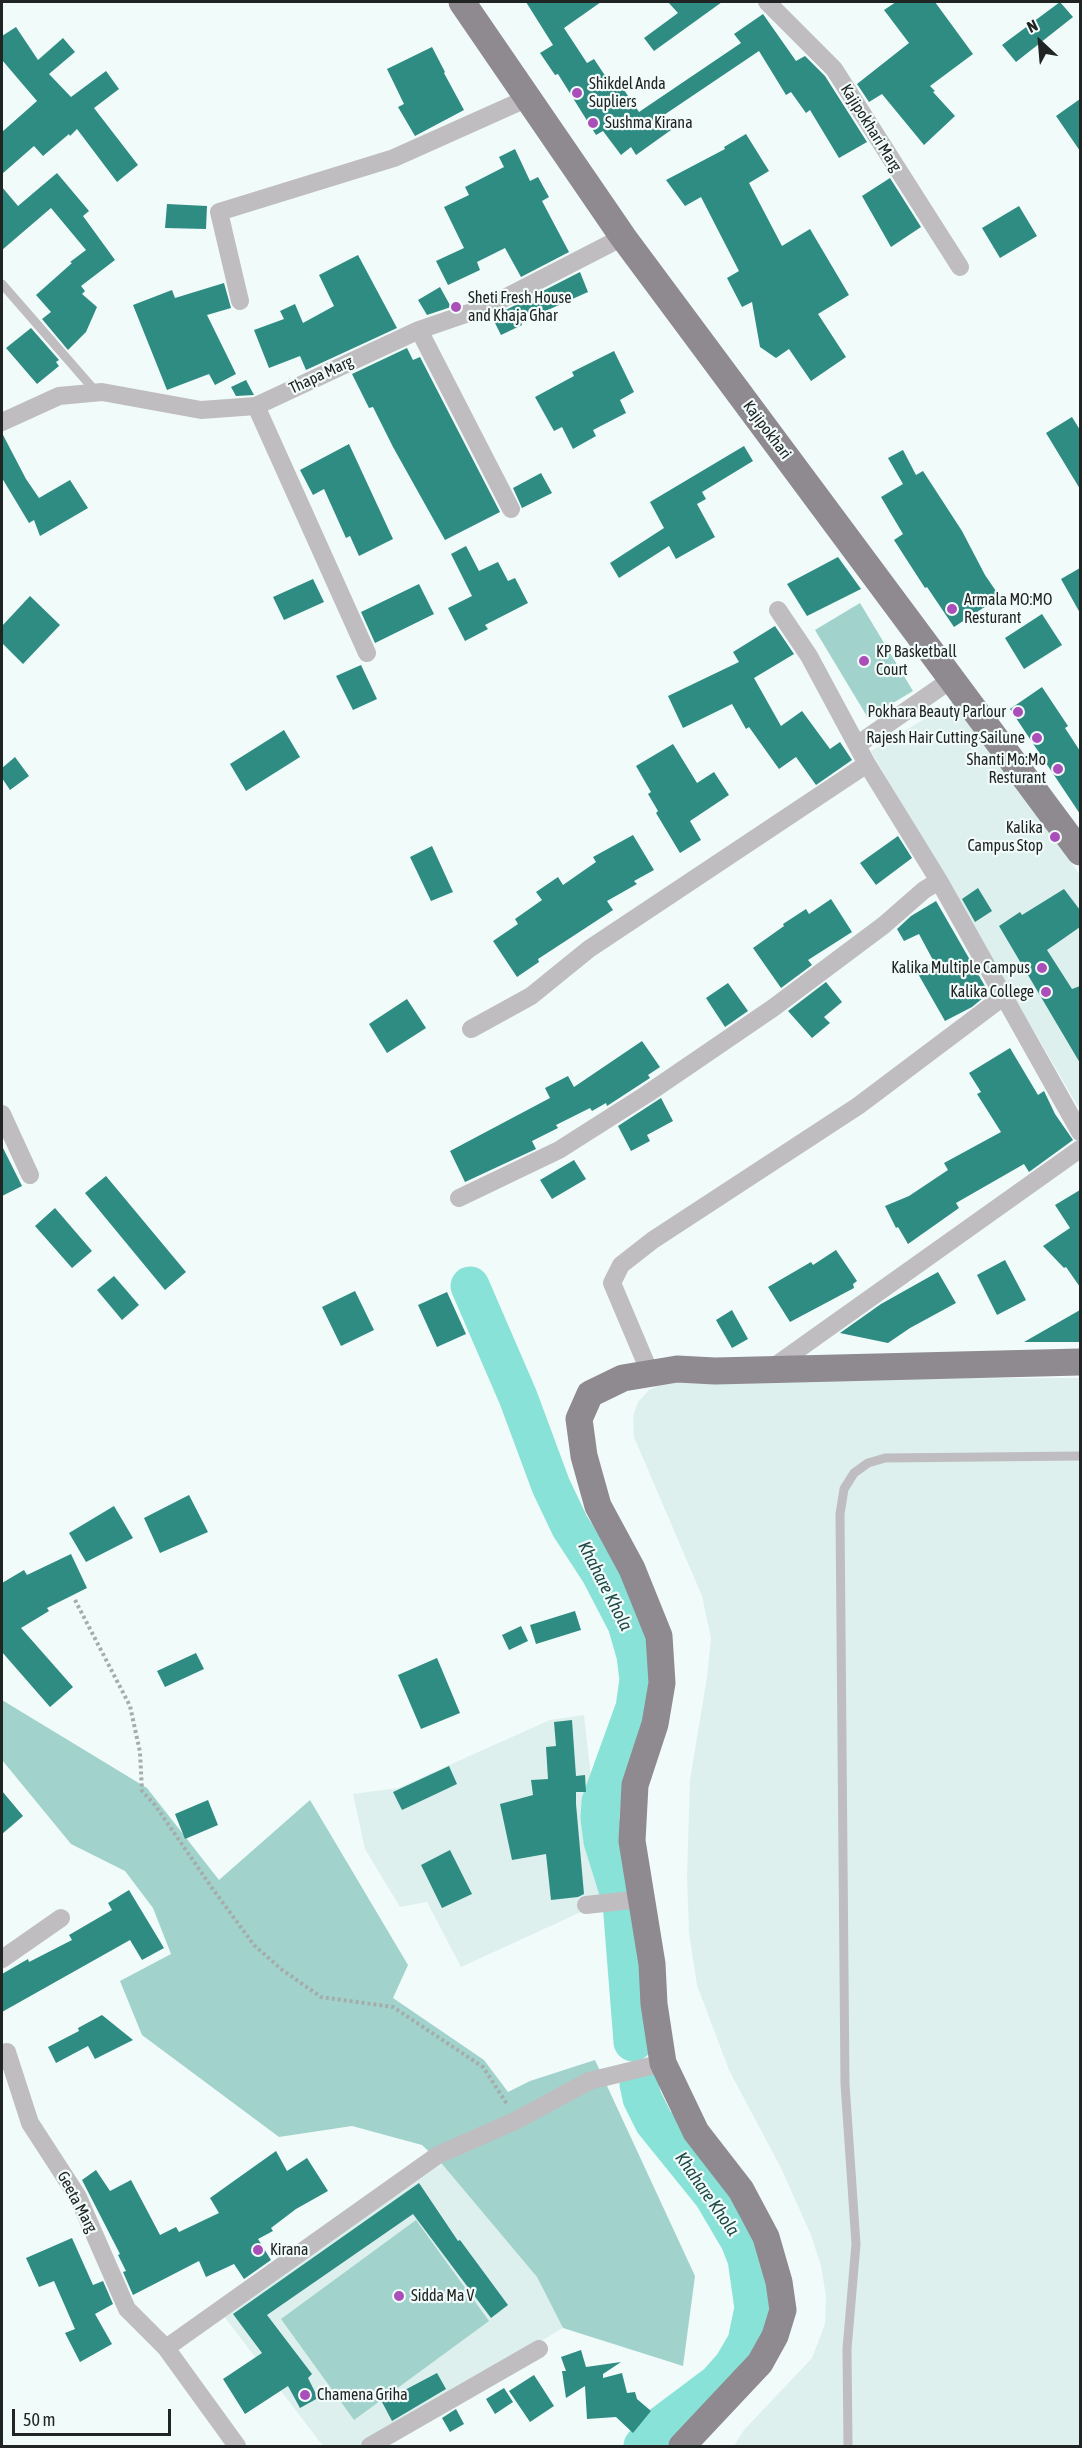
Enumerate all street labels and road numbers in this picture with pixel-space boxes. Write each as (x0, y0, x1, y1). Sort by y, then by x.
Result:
street label: Kajipokhari Marg (836, 81, 906, 175)
street label: Thapa Marg (286, 352, 356, 398)
street label: Kajipokhari (739, 397, 795, 463)
street label: Geeta Marg (53, 2168, 101, 2236)

